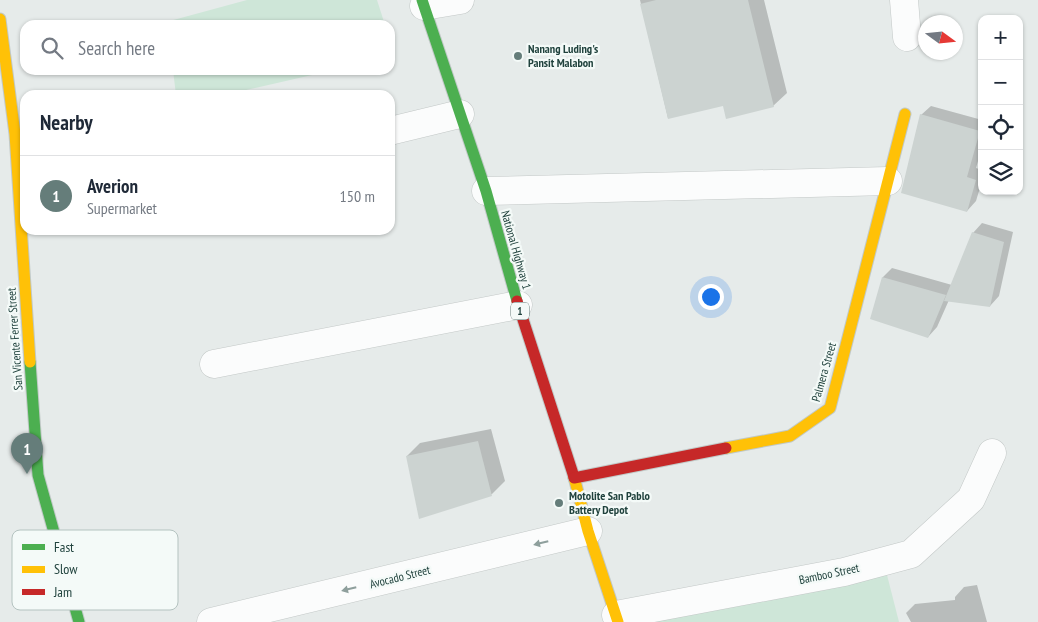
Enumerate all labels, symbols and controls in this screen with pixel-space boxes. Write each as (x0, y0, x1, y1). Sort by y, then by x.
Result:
north arrow (918, 15, 963, 60)
map controls (978, 15, 1023, 195)
button: + (978, 15, 1023, 60)
search box (20, 20, 395, 75)
icon: search (38, 34, 66, 62)
text: Search here (78, 36, 155, 60)
place label: Nanang Luding's Pansit Malabon (528, 41, 598, 70)
marker: Nanang Luding's Pansit Malabon (512, 50, 524, 62)
button: − (978, 60, 1023, 105)
button: locate (978, 105, 1023, 150)
text: Nearby (40, 109, 93, 136)
button: layers (978, 150, 1023, 195)
text: Averion (87, 174, 138, 198)
text: 1 (52, 186, 60, 206)
text: 150 m (340, 186, 375, 206)
text: Supermarket (87, 198, 157, 218)
street label: National Highway 1 (498, 209, 535, 291)
your location (698, 284, 724, 310)
street label: San Vicente Ferrer Street (3, 287, 26, 391)
road number: 1 (511, 302, 529, 320)
street label: Palmera Street (808, 340, 839, 403)
pin: 1 (11, 433, 43, 474)
place label: Motolite San Pablo Battery Depot (569, 488, 651, 517)
marker: Motolite San Pablo Battery Depot (553, 497, 565, 509)
legend (12, 530, 178, 610)
text: Fast (54, 538, 74, 556)
one-way arrow (534, 539, 549, 547)
text: Slow (54, 560, 78, 578)
street label: Bamboo Street (797, 560, 861, 587)
street label: Avocado Street (368, 562, 432, 591)
text: Jam (53, 583, 72, 601)
one-way arrow (342, 585, 357, 593)

